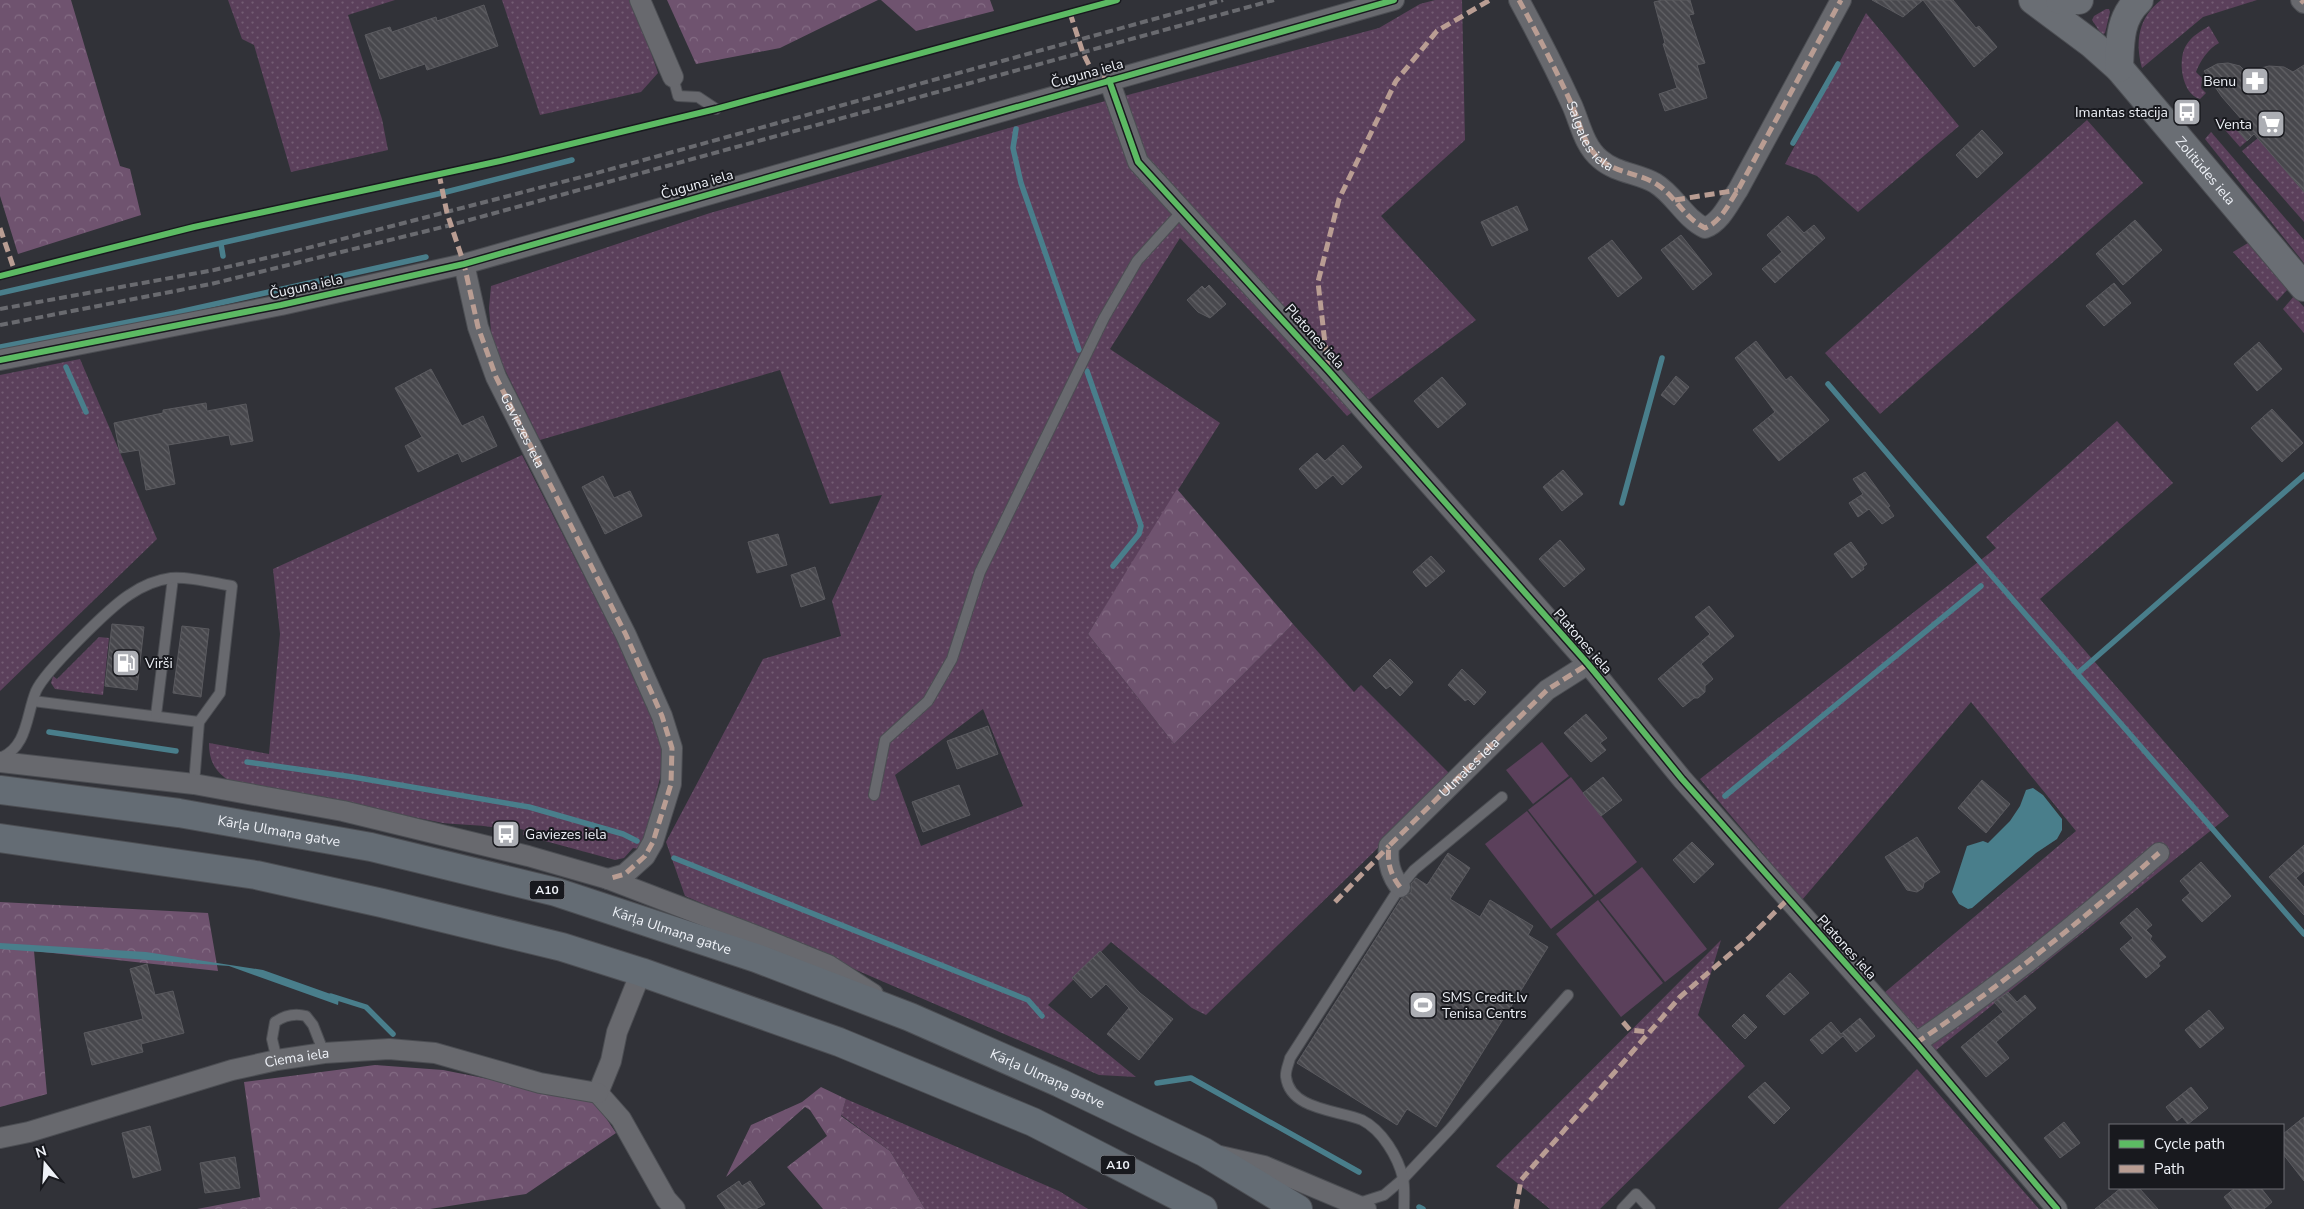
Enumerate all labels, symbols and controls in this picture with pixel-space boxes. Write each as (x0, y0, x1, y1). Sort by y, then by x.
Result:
street label: Čuguna iela (1049, 54, 1126, 93)
pharmacy icon: Benu (2240, 66, 2270, 96)
place label: Benu (2203, 72, 2236, 91)
bus stop icon: Imantas stacija (2172, 97, 2202, 127)
street label: Salgales iela (1561, 98, 1617, 176)
place label: Imantas stacija (2075, 103, 2168, 122)
supermarket icon: Venta (2256, 109, 2286, 139)
place label: Venta (2214, 115, 2252, 134)
street label: Zolitūdes iela (2171, 133, 2240, 209)
street label: Čuguna iela (659, 165, 736, 204)
street label: Čuguna iela (268, 269, 344, 304)
street label: Platones iela (1280, 300, 1349, 373)
street label: Gaviezes iela (496, 390, 549, 471)
street label: Platones iela (1549, 605, 1616, 678)
fuel station icon: Virši (111, 648, 141, 678)
place label: Virši (144, 654, 173, 673)
street label: Ulmales iela (1435, 733, 1504, 802)
street label: Kārļa Ulmaņa gatve (216, 811, 342, 851)
bus stop icon: Gaviezes iela (491, 819, 521, 849)
place label: Gaviezes iela (525, 825, 607, 844)
road number: A10 (530, 880, 564, 900)
street label: Kārļa Ulmaņa gatve (610, 902, 734, 959)
street label: Platones iela (1812, 911, 1881, 984)
place label: SMS Credit.lv Tenisa Centrs (1442, 988, 1528, 1023)
sports icon: SMS Credit.lv Tenisa Centrs (1408, 990, 1438, 1020)
street label: Ciema iela (263, 1044, 330, 1073)
street label: Kārļa Ulmaņa gatve (987, 1044, 1108, 1113)
legend (2109, 1124, 2284, 1189)
text: Cycle path (2154, 1134, 2225, 1154)
north arrow (20, 1139, 70, 1189)
text: N (33, 1141, 49, 1163)
road number: A10 (1100, 1156, 1136, 1174)
text: Path (2154, 1159, 2185, 1179)

